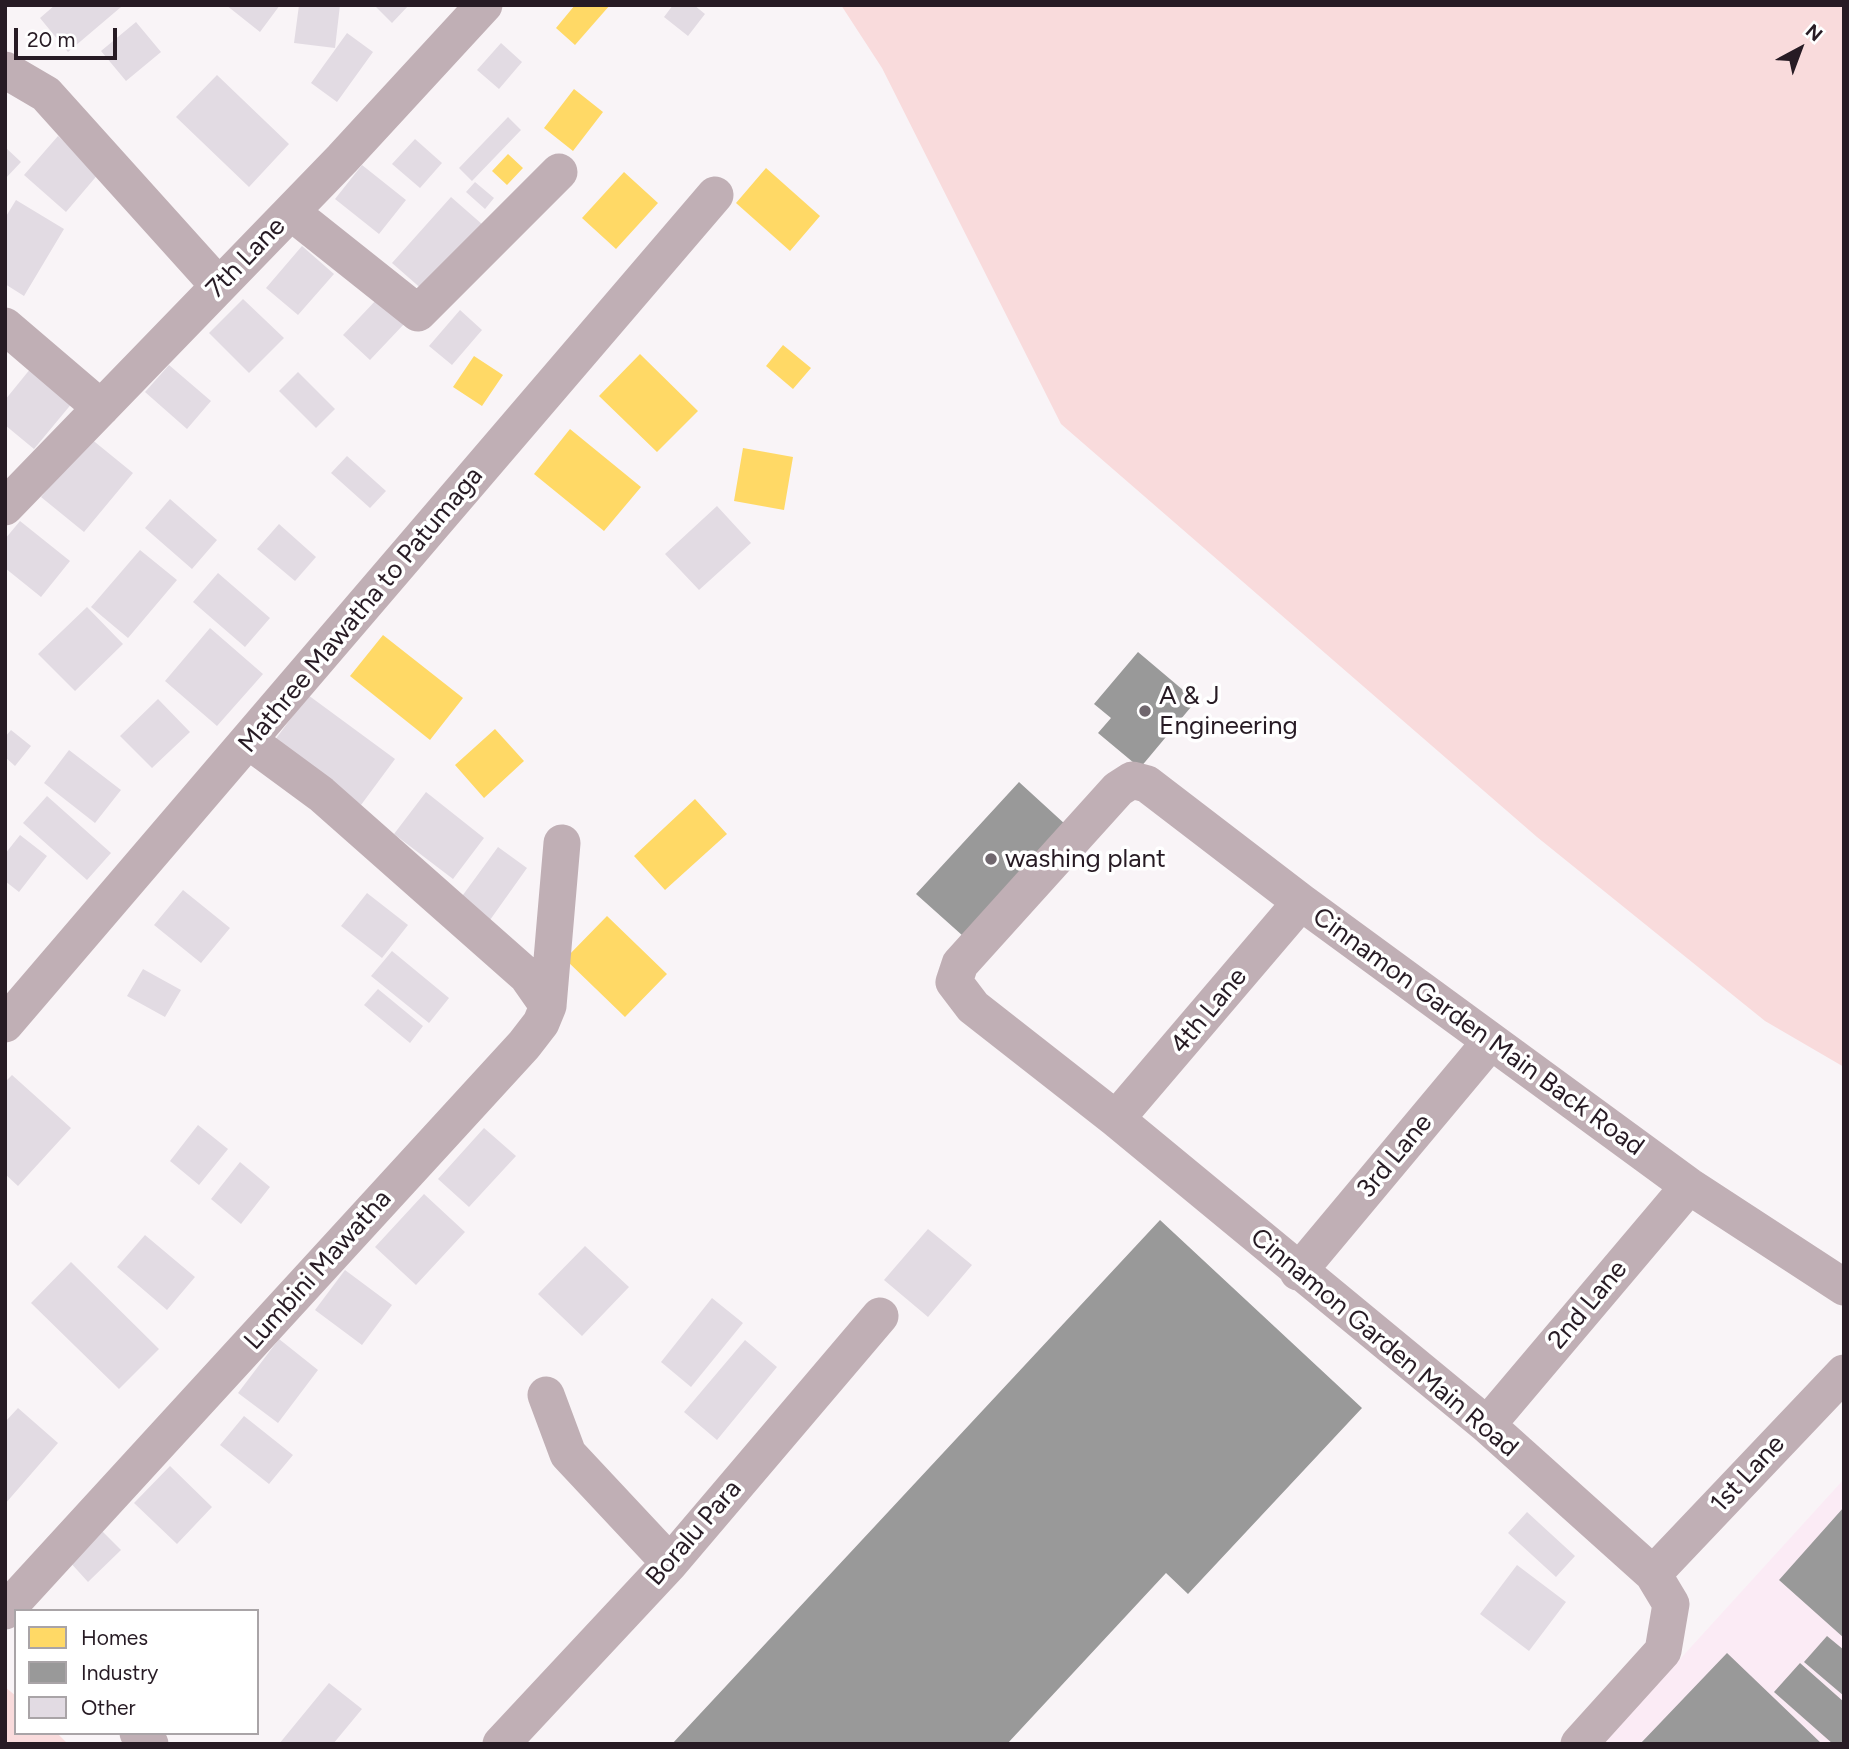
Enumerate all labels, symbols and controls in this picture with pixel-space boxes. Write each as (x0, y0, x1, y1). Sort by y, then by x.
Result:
scale bar (18, 14, 121, 58)
north arrow (1765, 14, 1835, 84)
text: N (1801, 19, 1827, 46)
text: 20 m (27, 27, 75, 52)
street label: 7th Lane (200, 211, 292, 305)
street label: Mathree Mawatha to Patumaga (232, 461, 490, 759)
place label: A & J Engineering (1159, 680, 1298, 742)
marker: A & J Engineering (1137, 703, 1153, 719)
place label: washing plant (1005, 843, 1166, 875)
marker: washing plant (983, 851, 999, 867)
street label: Cinnamon Garden Main Back Road (1306, 901, 1650, 1163)
street label: 4th Lane (1164, 962, 1254, 1060)
street label: 3rd Lane (1351, 1108, 1439, 1204)
street label: Lumbini Mawatha (238, 1184, 398, 1356)
street label: Cinnamon Garden Main Road (1244, 1222, 1524, 1464)
street label: 2nd Lane (1542, 1254, 1634, 1356)
street label: 1st Lane (1704, 1429, 1792, 1519)
street label: Boralu Para (640, 1474, 748, 1592)
legend (14, 1609, 259, 1735)
text: Homes (81, 1625, 148, 1650)
text: Industry (81, 1660, 158, 1685)
text: Other (81, 1695, 136, 1720)

